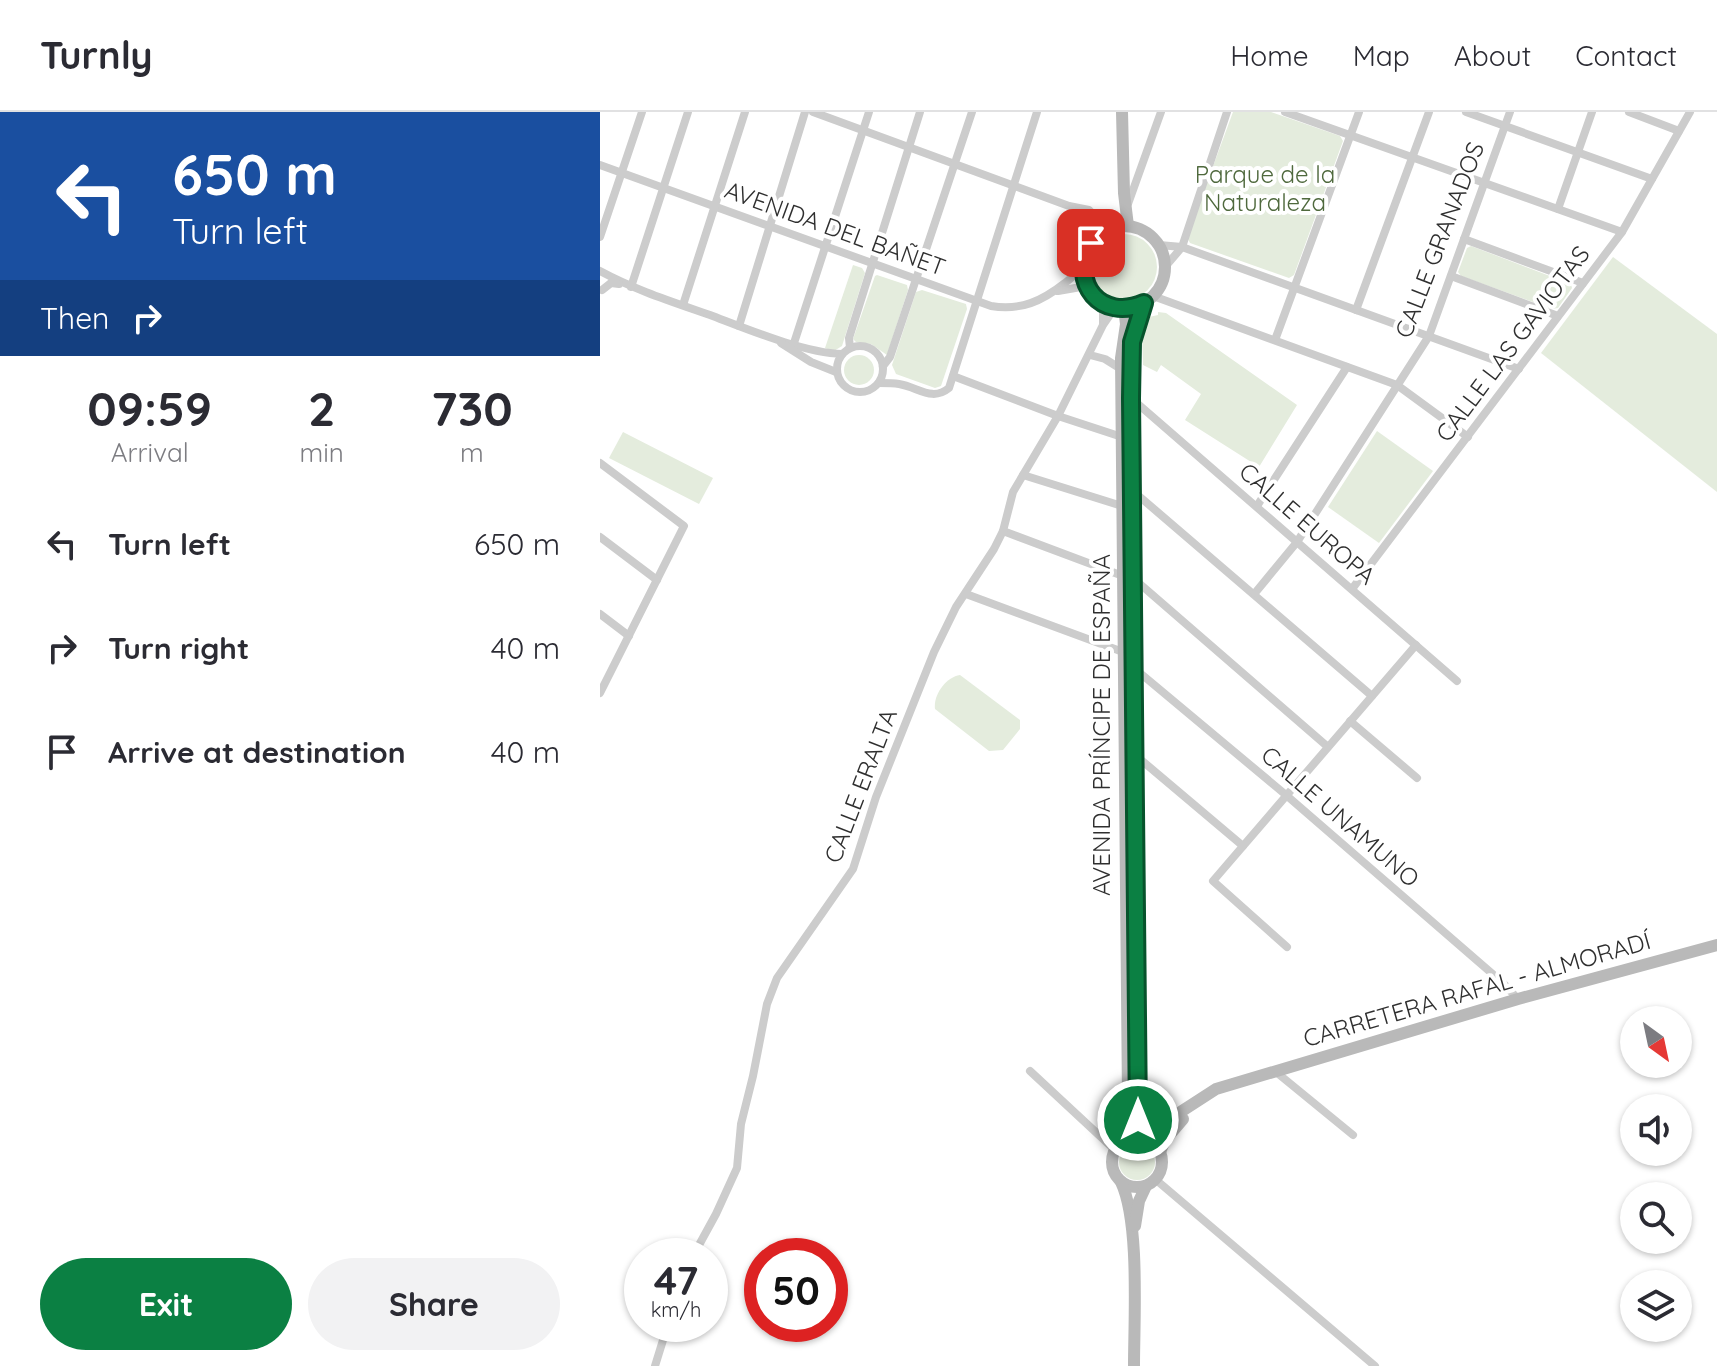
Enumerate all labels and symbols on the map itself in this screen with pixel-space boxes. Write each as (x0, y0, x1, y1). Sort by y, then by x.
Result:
street label: CALLE GRANADOS (1388, 137, 1490, 342)
park label: Parque de la Naturaleza (1195, 159, 1335, 217)
street label: AVENIDA DEL BAÑET (721, 174, 950, 282)
pin (1057, 209, 1125, 277)
street label: CALLE LAS GAVIOTAS (1429, 240, 1596, 447)
street label: CALLE EUROPA (1233, 456, 1382, 591)
street label: AVENIDA PRÍNCIPE DE ESPAÑA (1086, 554, 1116, 896)
street label: CALLE ERALTA (817, 704, 903, 867)
street label: CALLE UNAMUNO (1255, 739, 1426, 893)
street label: CARRETERA RAFAL - ALMORADÍ (1300, 925, 1655, 1053)
north arrow (1620, 1006, 1692, 1078)
position arrow (1096, 1078, 1180, 1162)
speed limit sign: 50 (744, 1238, 848, 1342)

